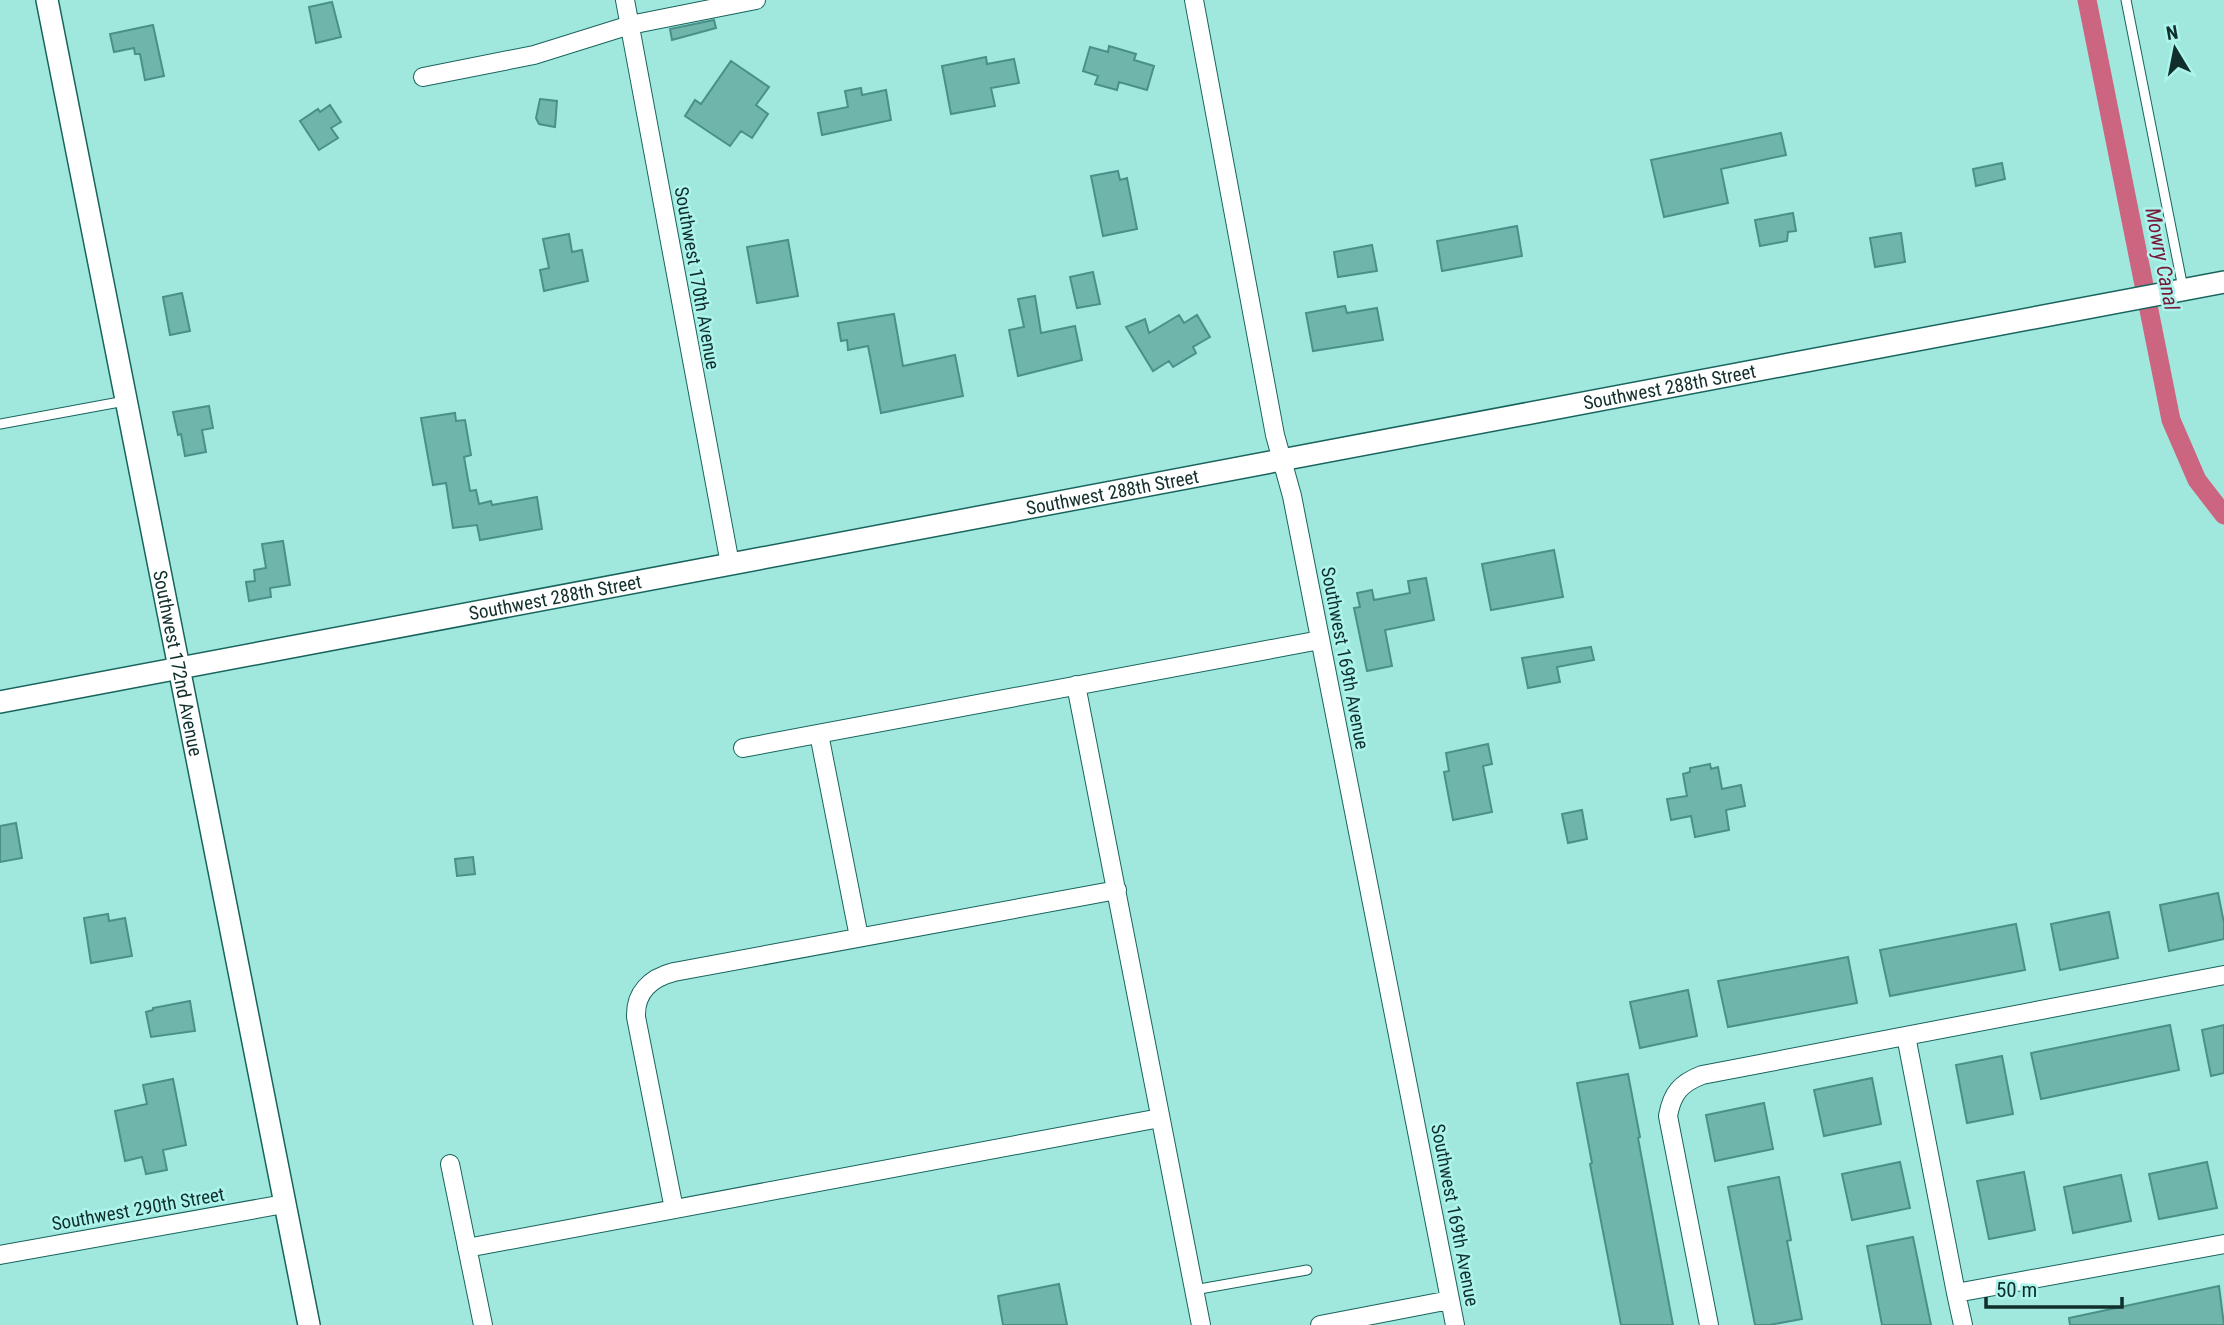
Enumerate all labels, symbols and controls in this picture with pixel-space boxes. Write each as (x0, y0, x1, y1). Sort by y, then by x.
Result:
north arrow (2140, 14, 2210, 84)
text: N (2164, 20, 2180, 45)
street label: Southwest 170th Avenue (670, 185, 724, 371)
water label: Mowry Canal (2140, 206, 2184, 313)
street label: Southwest 288th Street (1581, 359, 1758, 414)
street label: Southwest 288th Street (1024, 464, 1201, 519)
street label: Southwest 169th Avenue (1316, 565, 1374, 751)
street label: Southwest 172nd Avenue (148, 568, 208, 758)
street label: Southwest 288th Street (467, 570, 643, 625)
street label: Southwest 169th Avenue (1426, 1122, 1484, 1308)
street label: Southwest 290th Street (50, 1182, 226, 1236)
scale bar (1986, 1266, 2122, 1310)
text: 50 m (1996, 1278, 2037, 1302)

